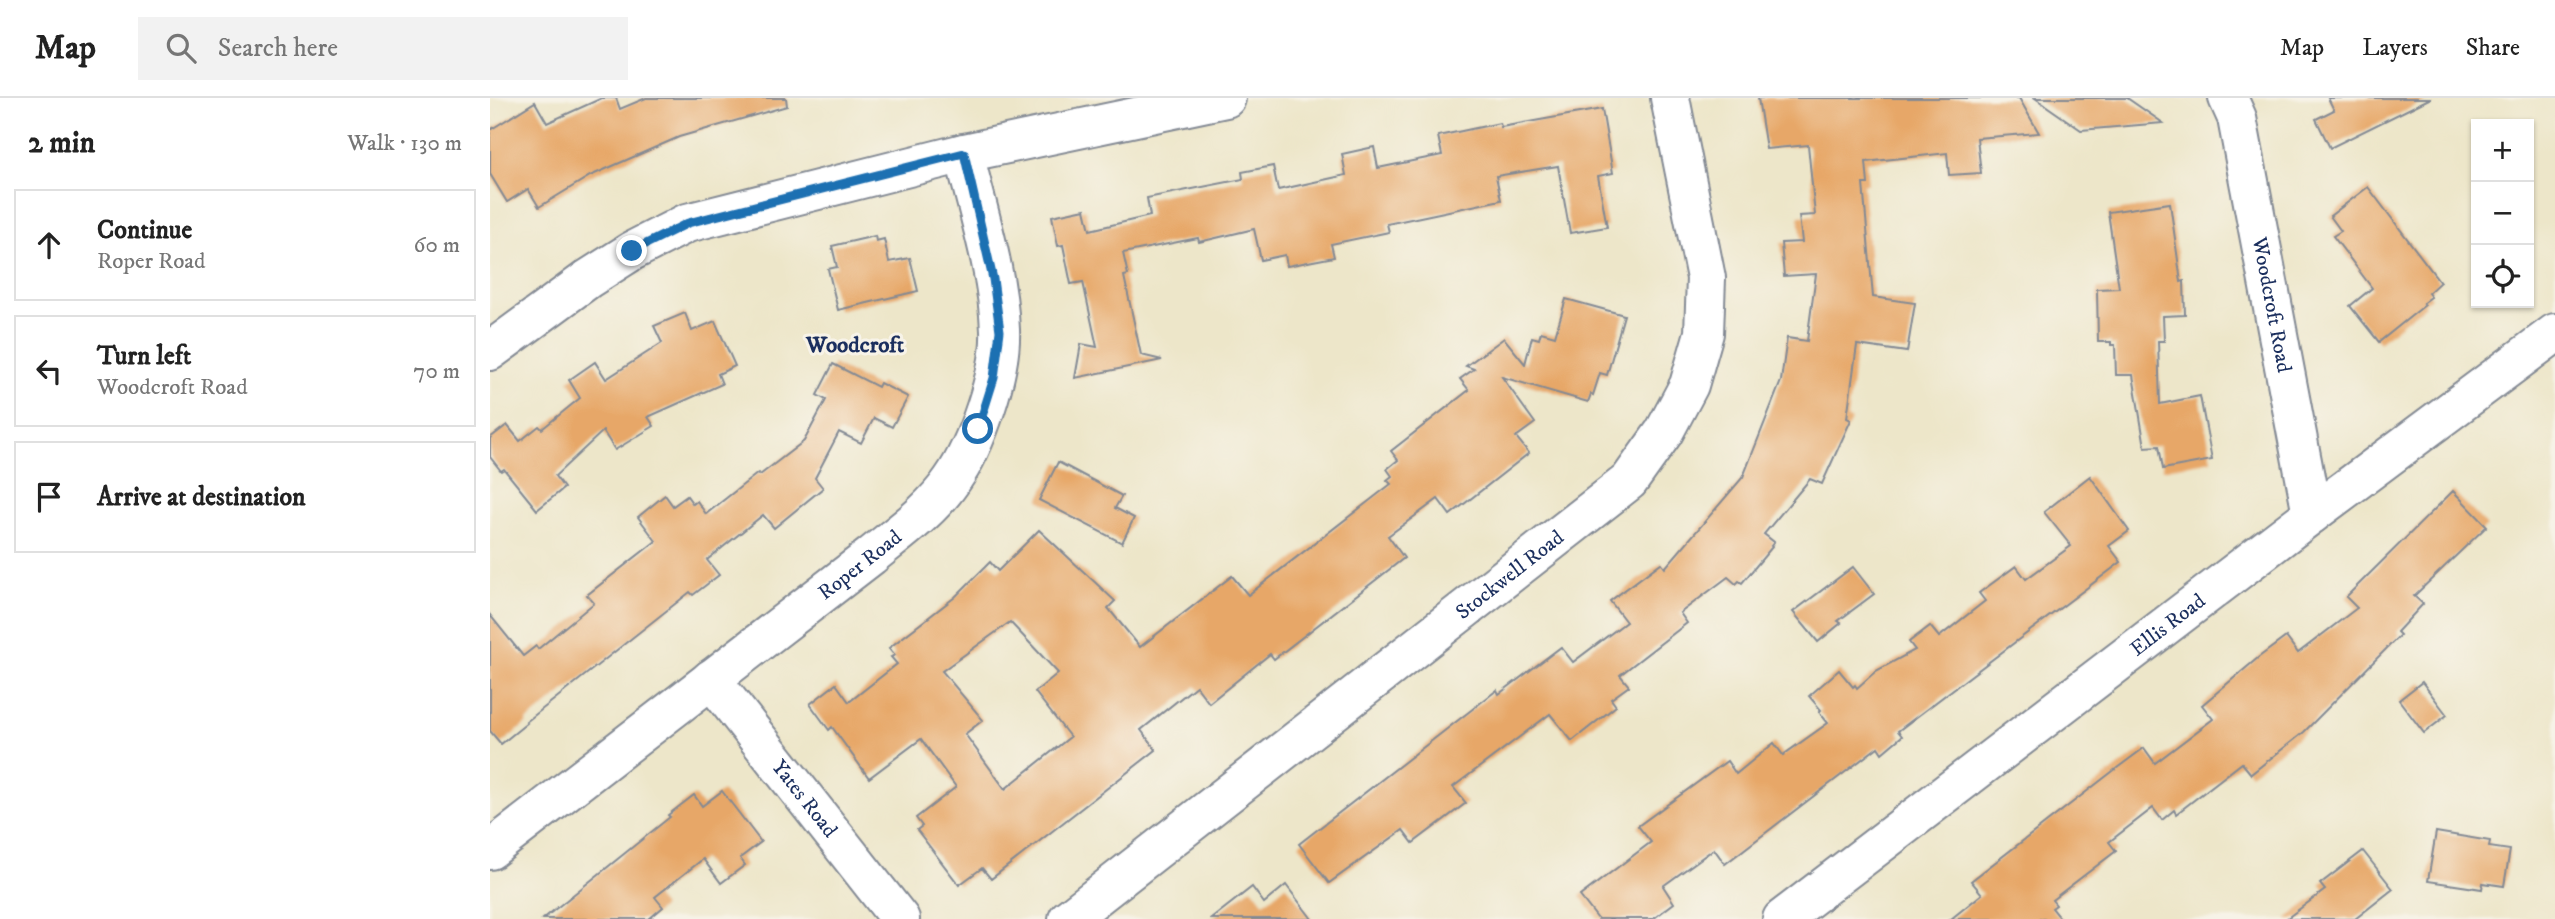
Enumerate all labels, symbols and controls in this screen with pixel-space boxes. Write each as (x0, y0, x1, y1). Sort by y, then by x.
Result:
search box (138, 17, 628, 80)
text: Map (35, 28, 96, 69)
icon: search (162, 29, 200, 67)
text: Search here (218, 32, 338, 65)
text: Map (2280, 33, 2324, 63)
text: Layers (2362, 33, 2428, 63)
text: Share (2466, 33, 2520, 63)
map controls (2471, 119, 2534, 308)
button: + (2471, 119, 2534, 182)
text: 2 min (28, 125, 95, 162)
text: Walk · 130 m (347, 129, 462, 158)
button: − (2471, 182, 2534, 245)
text: Continue (97, 214, 192, 247)
icon: ahead (30, 226, 68, 264)
text: 60 m (413, 231, 460, 260)
street label: Woodcroft Road (2246, 234, 2297, 375)
route end (616, 235, 647, 266)
button: locate (2471, 245, 2534, 308)
text: Roper Road (97, 247, 206, 276)
district label: Woodcroft (805, 331, 905, 360)
text: Turn left (97, 340, 191, 373)
icon: left (30, 352, 68, 390)
text: 70 m (413, 357, 460, 386)
text: Woodcroft Road (97, 373, 248, 402)
route start (962, 413, 993, 444)
icon: arrive (30, 478, 68, 516)
text: Arrive at destination (97, 481, 306, 514)
street label: Roper Road (813, 524, 908, 606)
street label: Stockwell Road (1451, 525, 1570, 625)
street label: Ellis Road (2125, 588, 2211, 662)
street label: Yates Road (766, 755, 843, 843)

